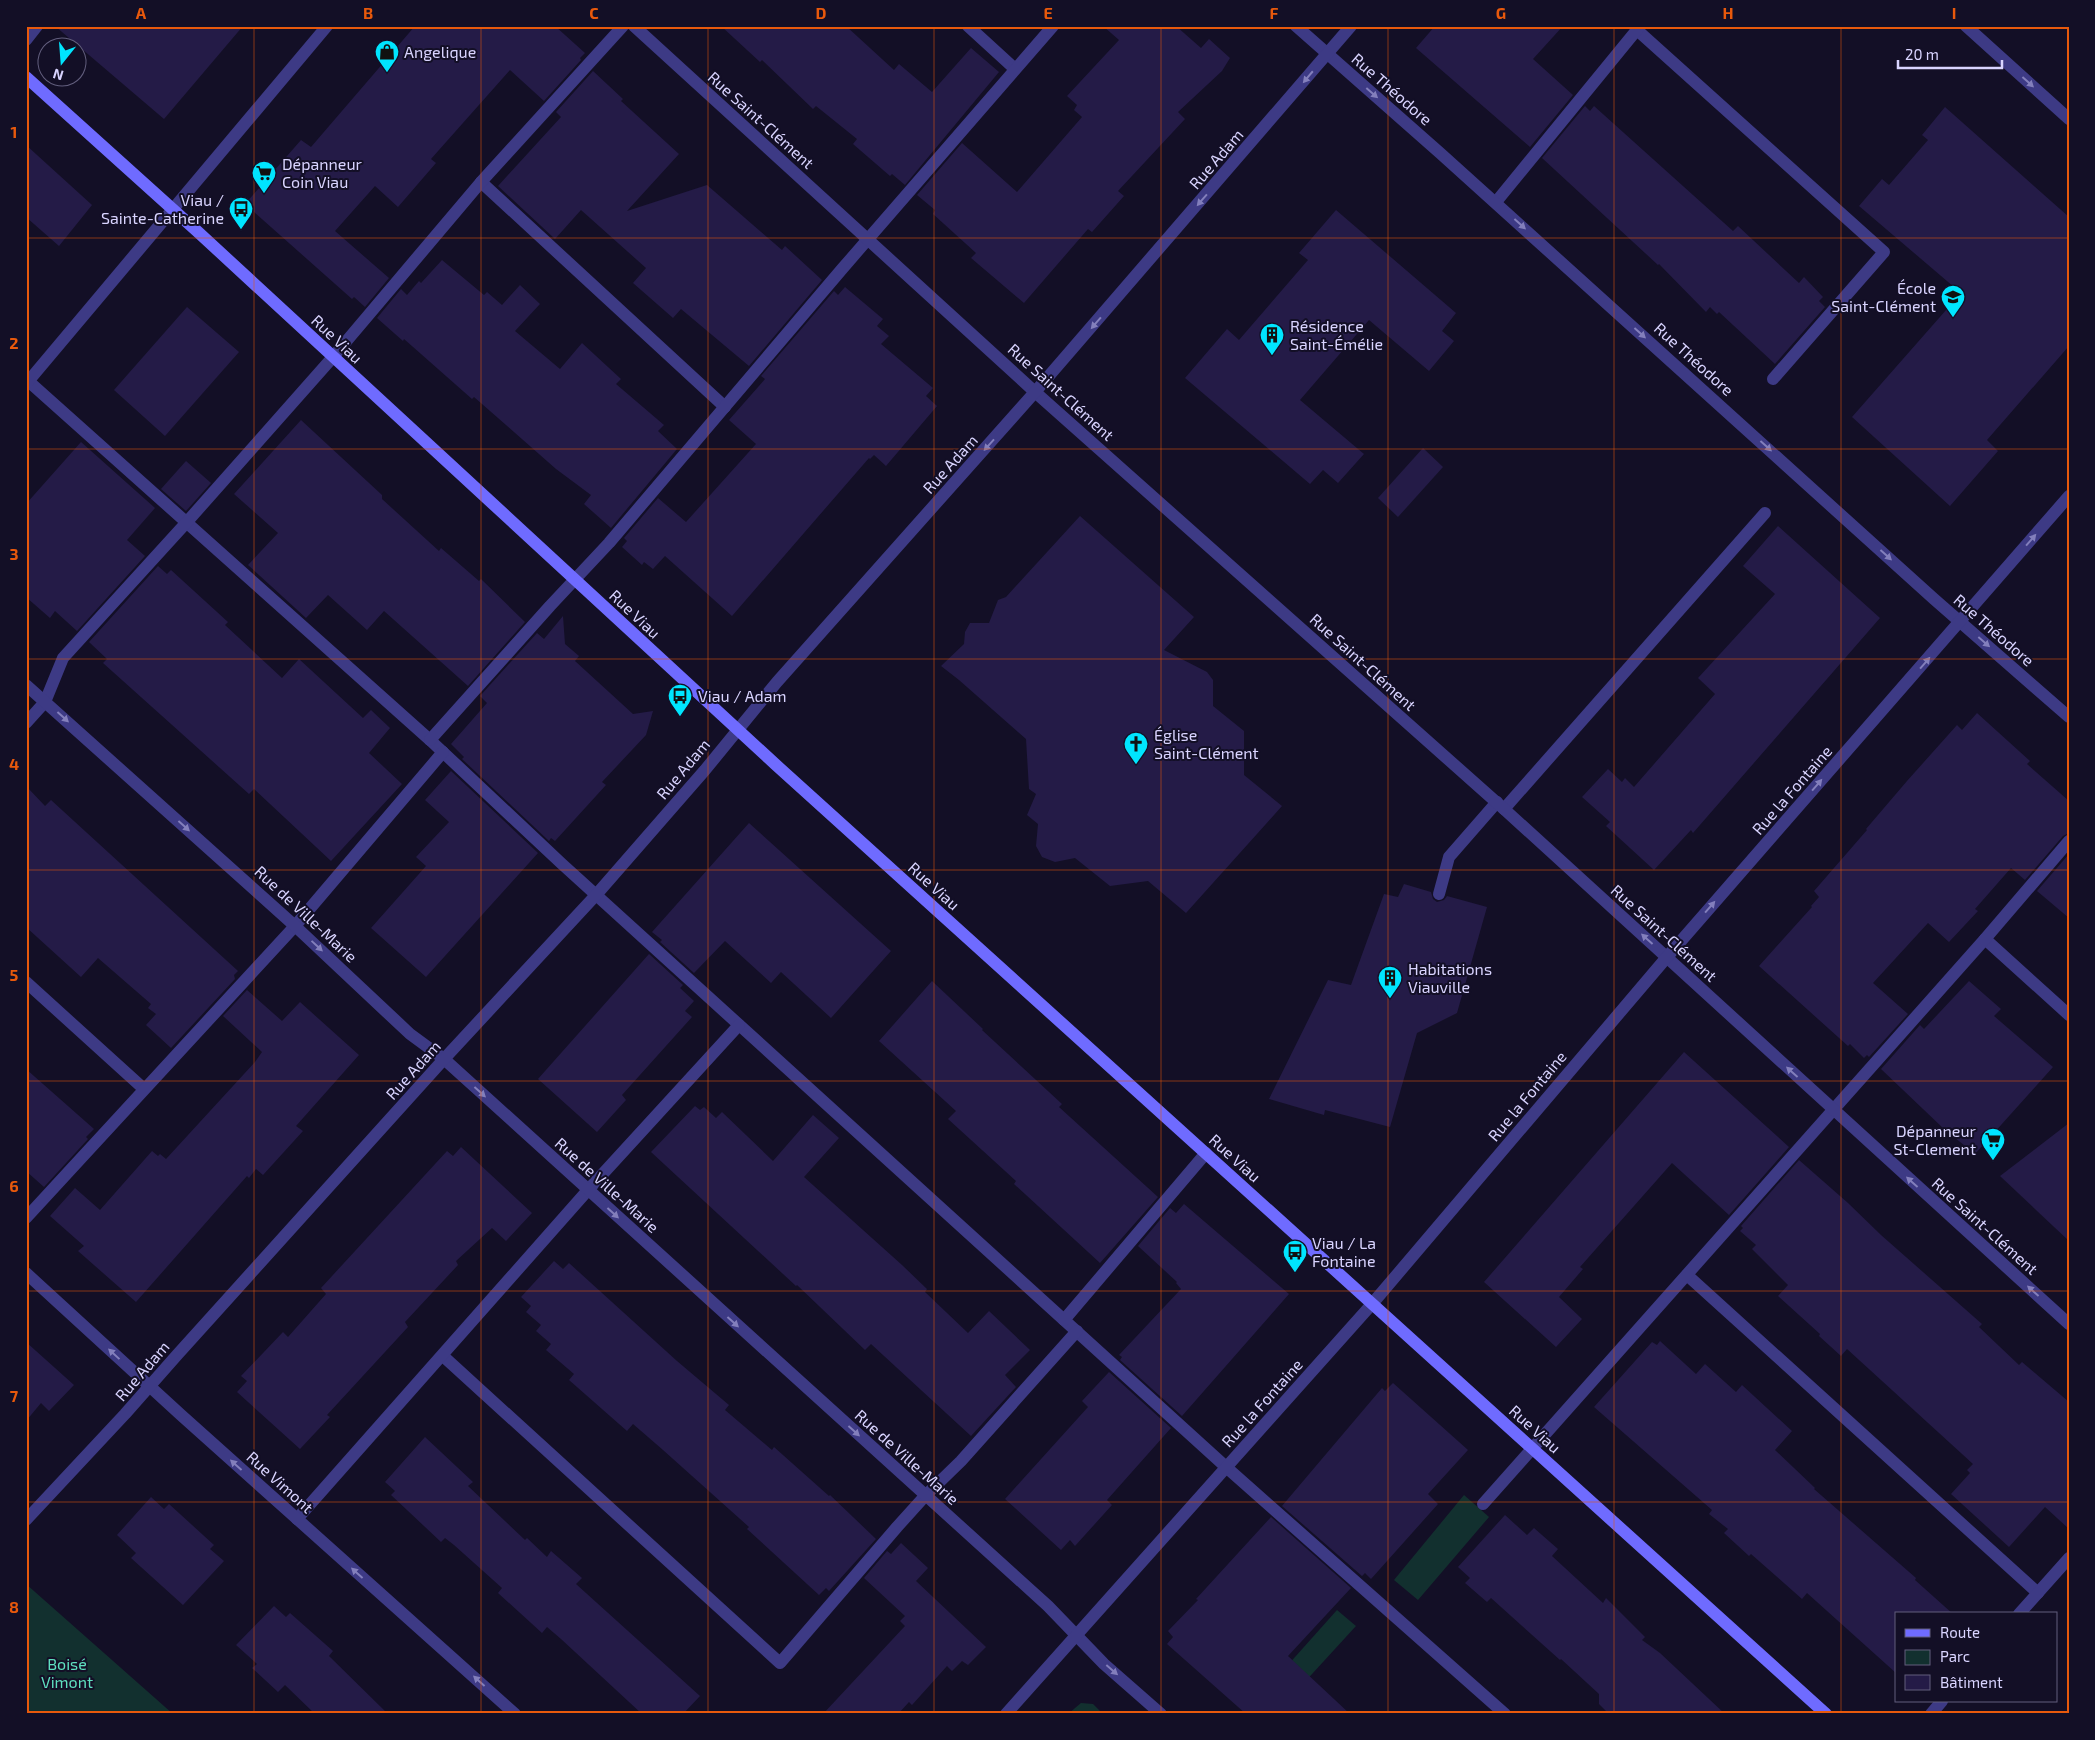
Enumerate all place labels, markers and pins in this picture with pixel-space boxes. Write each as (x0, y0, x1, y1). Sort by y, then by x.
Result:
shop icon: Angelique (374, 39, 400, 73)
place label: Angelique (404, 42, 476, 61)
place label: Dépanneur Coin Viau (282, 154, 363, 191)
supermarket icon: Dépanneur Coin Viau (251, 160, 277, 194)
place label: Viau / Sainte-Catherine (101, 190, 224, 227)
bus stop icon: Viau / Sainte-Catherine (228, 196, 254, 230)
place label: École Saint-Clément (1831, 278, 1936, 315)
school or university icon: École Saint-Clément (1940, 284, 1966, 318)
place label: Résidence Saint-Émélie (1290, 316, 1383, 353)
building icon: Résidence Saint-Émélie (1259, 322, 1285, 356)
bus stop icon: Viau / Adam (667, 683, 693, 717)
place label: Viau / Adam (698, 686, 787, 705)
place label: Église Saint-Clément (1154, 725, 1259, 762)
church icon: Église Saint-Clément (1123, 731, 1149, 765)
place label: Habitations Viauville (1408, 959, 1492, 996)
building icon: Habitations Viauville (1377, 965, 1403, 999)
place label: Dépanneur St-Clement (1893, 1121, 1977, 1158)
supermarket icon: Dépanneur St-Clement (1980, 1127, 2006, 1161)
place label: Viau / La Fontaine (1312, 1233, 1376, 1270)
bus stop icon: Viau / La Fontaine (1282, 1239, 1308, 1273)

